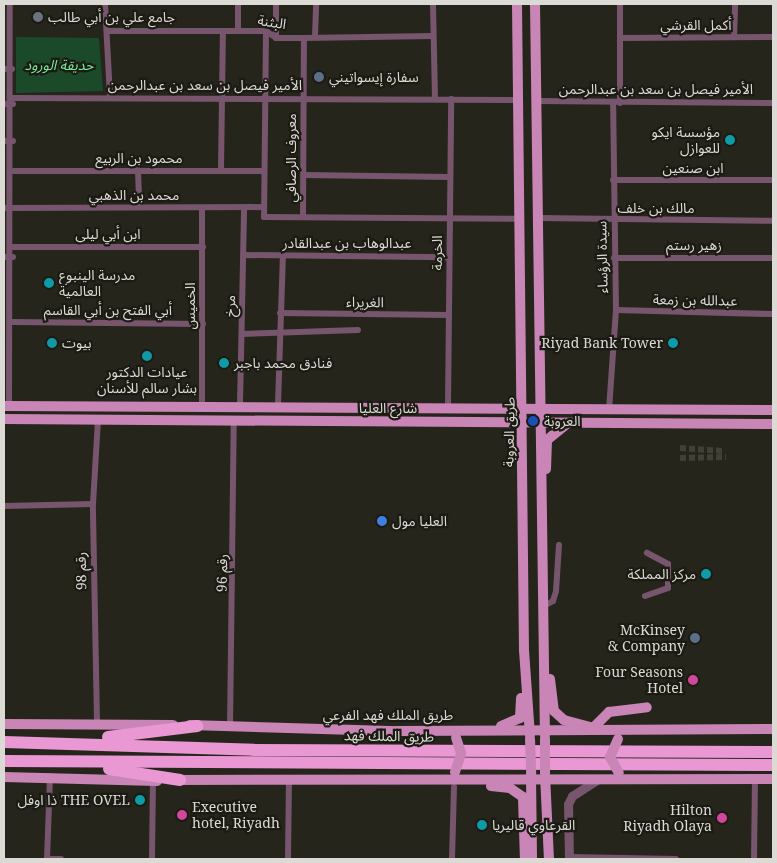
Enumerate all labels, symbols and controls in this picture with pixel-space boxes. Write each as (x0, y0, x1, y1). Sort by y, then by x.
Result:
place label: جامع علي بن أبي طالب (48, 9, 175, 25)
marker: جامع علي بن أبي طالب (32, 11, 44, 23)
street label: البثنة (257, 11, 287, 33)
street label: أكمل القرشي (660, 17, 732, 33)
park label: حديقة الورود (25, 57, 93, 73)
place label: سفارة إيسواتيني (329, 69, 419, 85)
marker: سفارة إيسواتيني (313, 71, 325, 83)
street label: الأمير فيصل بن سعد بن عبدالرحمن (108, 77, 302, 93)
street label: الأمير فيصل بن سعد بن عبدالرحمن (559, 81, 753, 97)
street label: معروف الرصافي (283, 113, 299, 203)
place label: مؤسسة ايكو للعوازل (651, 124, 720, 156)
marker: مؤسسة ايكو للعوازل (724, 134, 736, 146)
street label: محمود بن الربيع (95, 150, 183, 166)
street label: ابن صنعين (662, 160, 724, 176)
street label: محمد بن الذهبي (89, 187, 179, 203)
street label: مالك بن خلف (617, 200, 695, 216)
street label: سيدة الرؤساء (593, 221, 611, 293)
street label: ابن أبي ليلى (75, 226, 141, 242)
street label: عبدالوهاب بن عبدالقادر (282, 235, 412, 251)
street label: الخرمة (429, 235, 445, 271)
street label: زهير رستم (666, 237, 722, 253)
place label: مدرسة الينبوع العالمية (59, 267, 135, 300)
marker: مدرسة الينبوع العالمية (43, 277, 55, 289)
street label: الخميس (182, 283, 198, 329)
street label: عبدالله بن زمعة (653, 291, 737, 309)
street label: الغريراء (346, 293, 384, 311)
street label: مرخ (221, 295, 239, 317)
street label: أبي الفتح بن أبي القاسم (44, 302, 172, 318)
place label: بيوت (62, 335, 91, 351)
place label: Riyad Bank Tower (541, 335, 663, 351)
marker: بيوت (46, 337, 58, 349)
marker: Riyad Bank Tower (667, 337, 679, 349)
marker: عيادات الدكتور بشار سالم للأسنان (141, 350, 153, 362)
place label: فنادق محمد باجبر (234, 355, 332, 371)
marker: فنادق محمد باجبر (218, 357, 230, 369)
place label: عيادات الدكتور بشار سالم للأسنان (97, 364, 197, 397)
street label: طريق العروبة (500, 397, 518, 467)
street label: شارع العليا (359, 400, 417, 416)
place label: العروبة (544, 413, 581, 429)
marker: العروبة (526, 414, 540, 428)
place label: العليا مول (392, 513, 447, 529)
marker: العليا مول (376, 515, 388, 527)
street label: رقم 98 (72, 552, 90, 590)
street label: رقم 96 (213, 554, 231, 592)
place label: مركز المملكة (627, 566, 696, 582)
marker: مركز المملكة (700, 568, 712, 580)
place label: McKinsey & Company (608, 622, 685, 654)
marker: McKinsey & Company (689, 632, 701, 644)
place label: Four Seasons Hotel (595, 664, 683, 696)
marker: Four Seasons Hotel (687, 674, 699, 686)
street label: طريق الملك فهد الفرعي (323, 707, 453, 723)
street label: طريق الملك فهد (344, 727, 434, 745)
place label: ذا اوفل THE OVEL (18, 792, 130, 808)
marker: ذا اوفل THE OVEL (134, 794, 146, 806)
place label: Executive hotel, Riyadh (192, 799, 280, 832)
place label: Hilton Riyadh Olaya (623, 802, 712, 834)
marker: Executive hotel, Riyadh (176, 809, 188, 821)
marker: Hilton Riyadh Olaya (716, 812, 728, 824)
place label: القرعاوي قاليريا (492, 817, 575, 833)
marker: القرعاوي قاليريا (476, 819, 488, 831)

